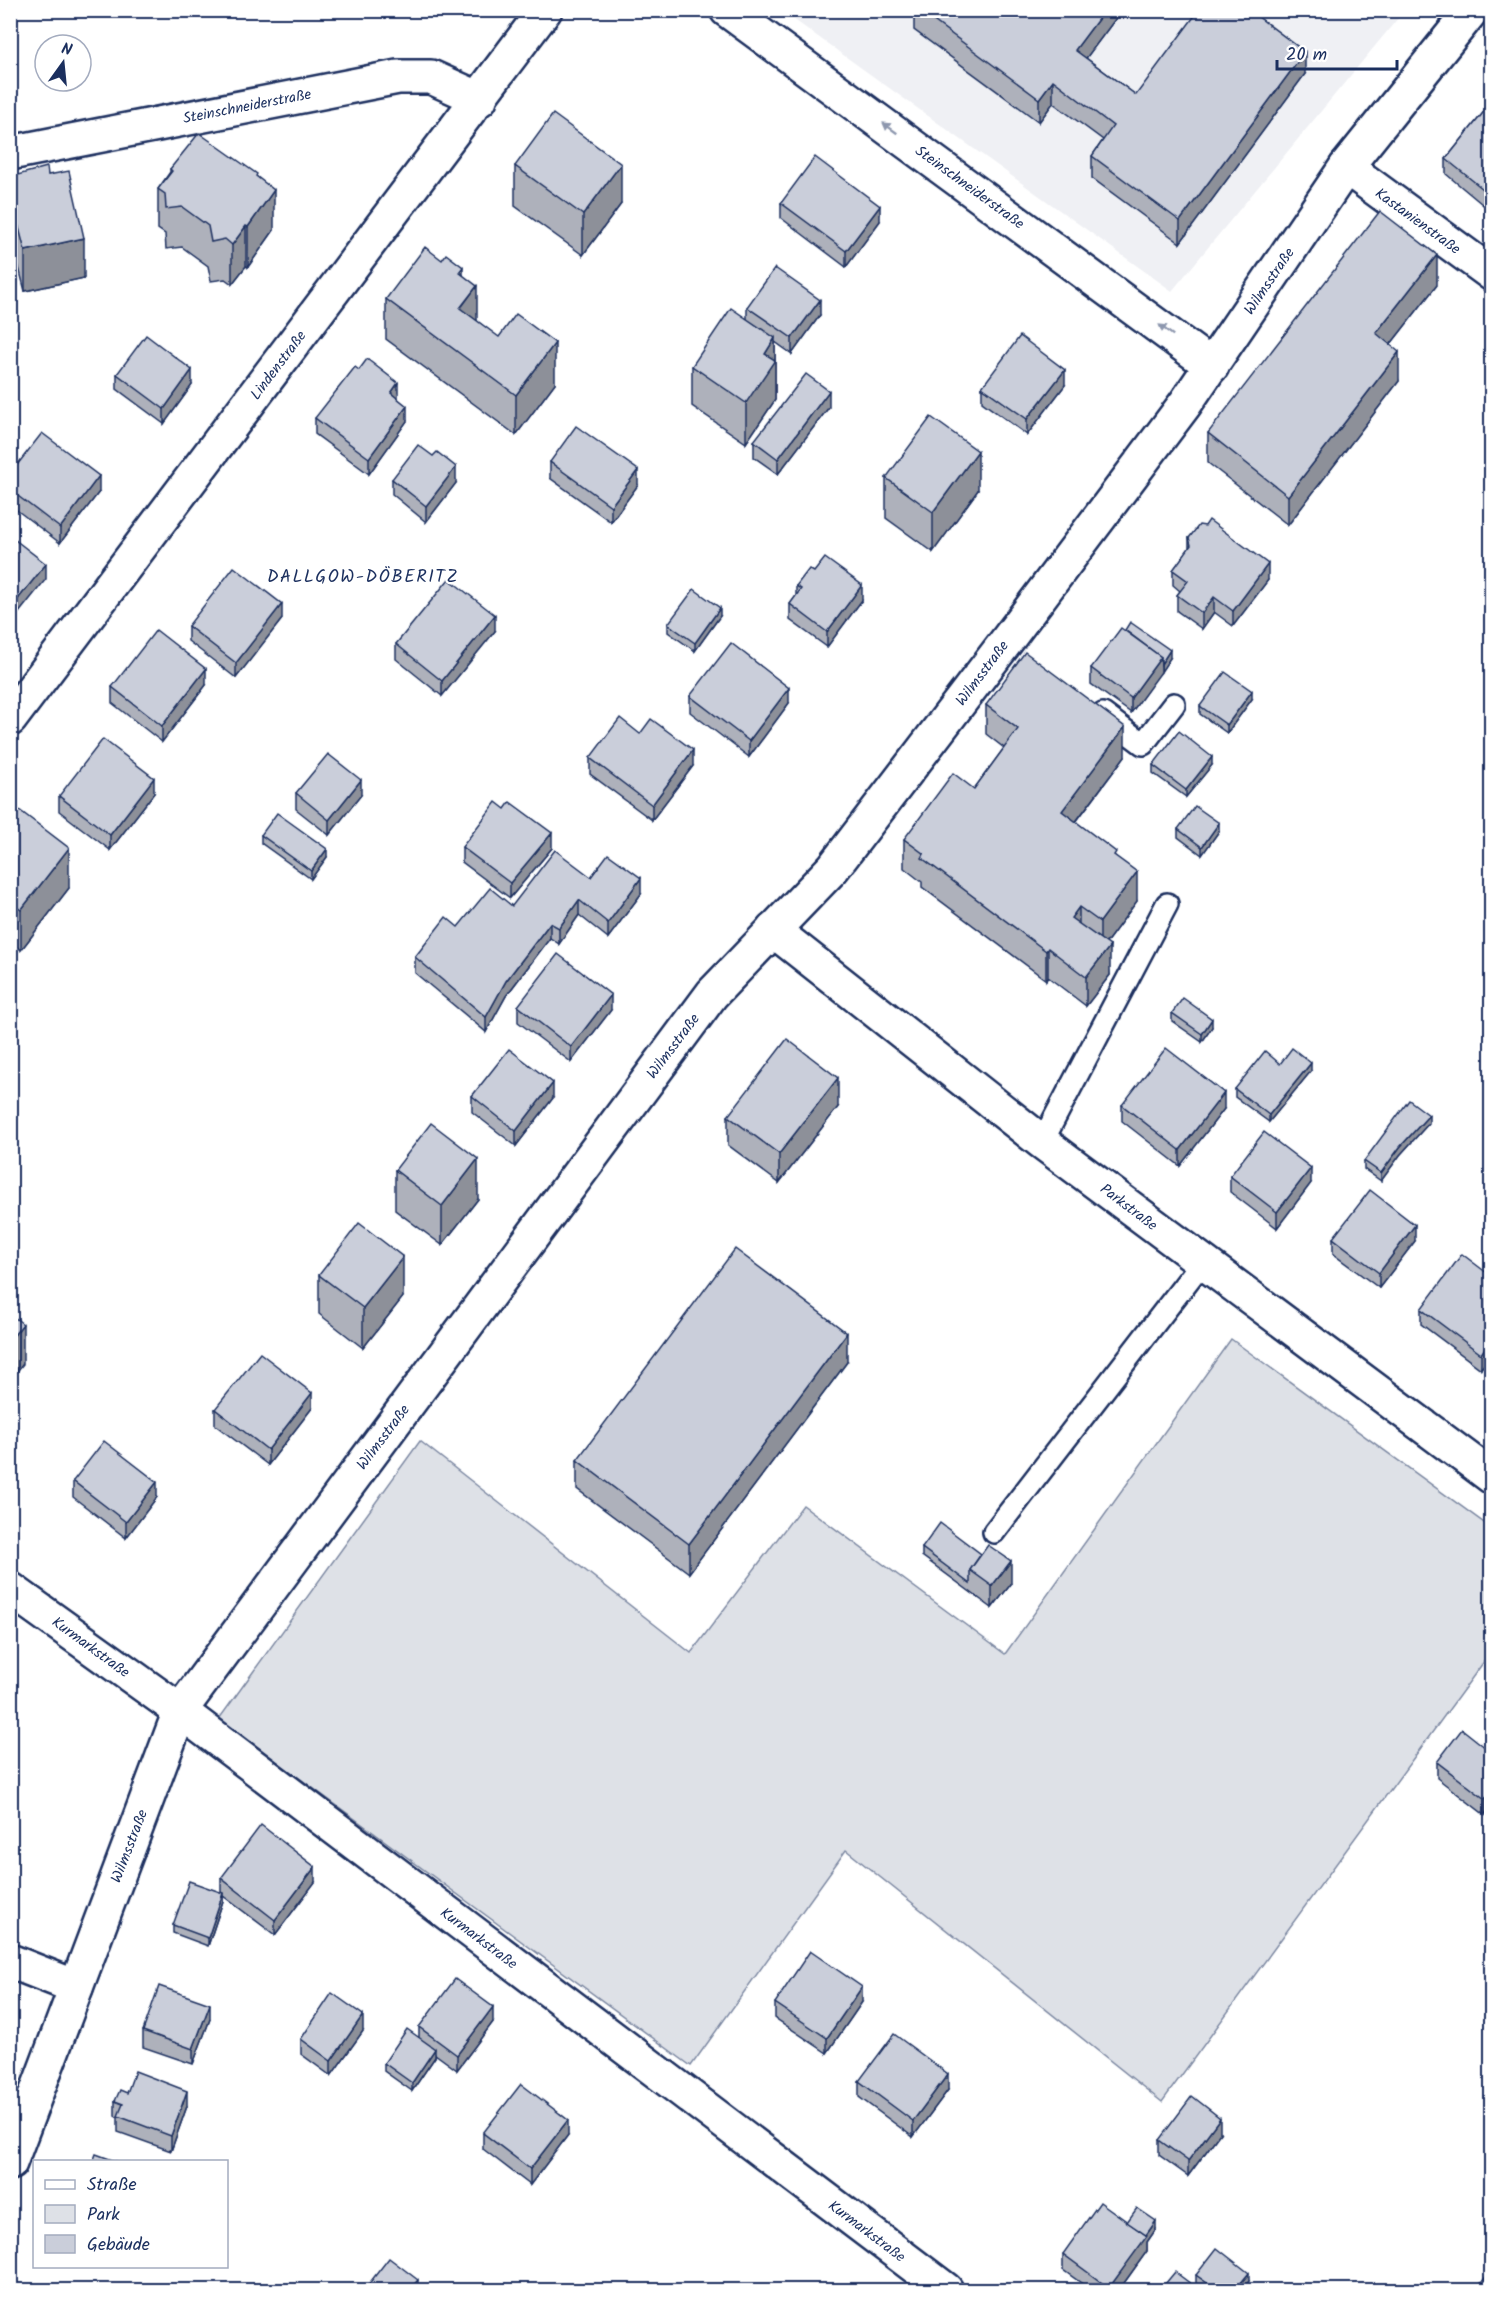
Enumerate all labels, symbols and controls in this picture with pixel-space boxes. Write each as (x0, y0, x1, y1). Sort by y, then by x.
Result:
north arrow (33, 33, 93, 93)
scale bar (1277, 33, 1397, 71)
text: N (58, 37, 75, 63)
text: 20 m (1286, 41, 1327, 70)
street label: Steinschneiderstraße (181, 83, 314, 131)
one-way arrow (882, 122, 898, 134)
street label: Steinschneiderstraße (910, 140, 1029, 236)
street label: Kastanienstraße (1369, 182, 1466, 261)
street label: Wilmsstraße (1238, 243, 1301, 320)
one-way arrow (1158, 325, 1173, 337)
street label: Lindenstraße (245, 326, 313, 405)
district label: DALLGOW-DÖBERITZ (267, 563, 459, 592)
street label: Wilmsstraße (950, 635, 1016, 712)
street label: Wilmsstraße (641, 1008, 707, 1085)
street label: Parkstraße (1094, 1178, 1163, 1238)
street label: Wilmsstraße (351, 1399, 417, 1476)
street label: Kurmarkstraße (46, 1611, 135, 1685)
street label: Wilmsstraße (105, 1806, 155, 1887)
street label: Kurmarkstraße (435, 1902, 522, 1976)
legend (33, 2160, 228, 2268)
text: Straße (87, 2171, 137, 2200)
street label: Kurmarkstraße (823, 2195, 910, 2269)
text: Park (87, 2201, 120, 2230)
text: Gebäude (87, 2231, 150, 2260)

